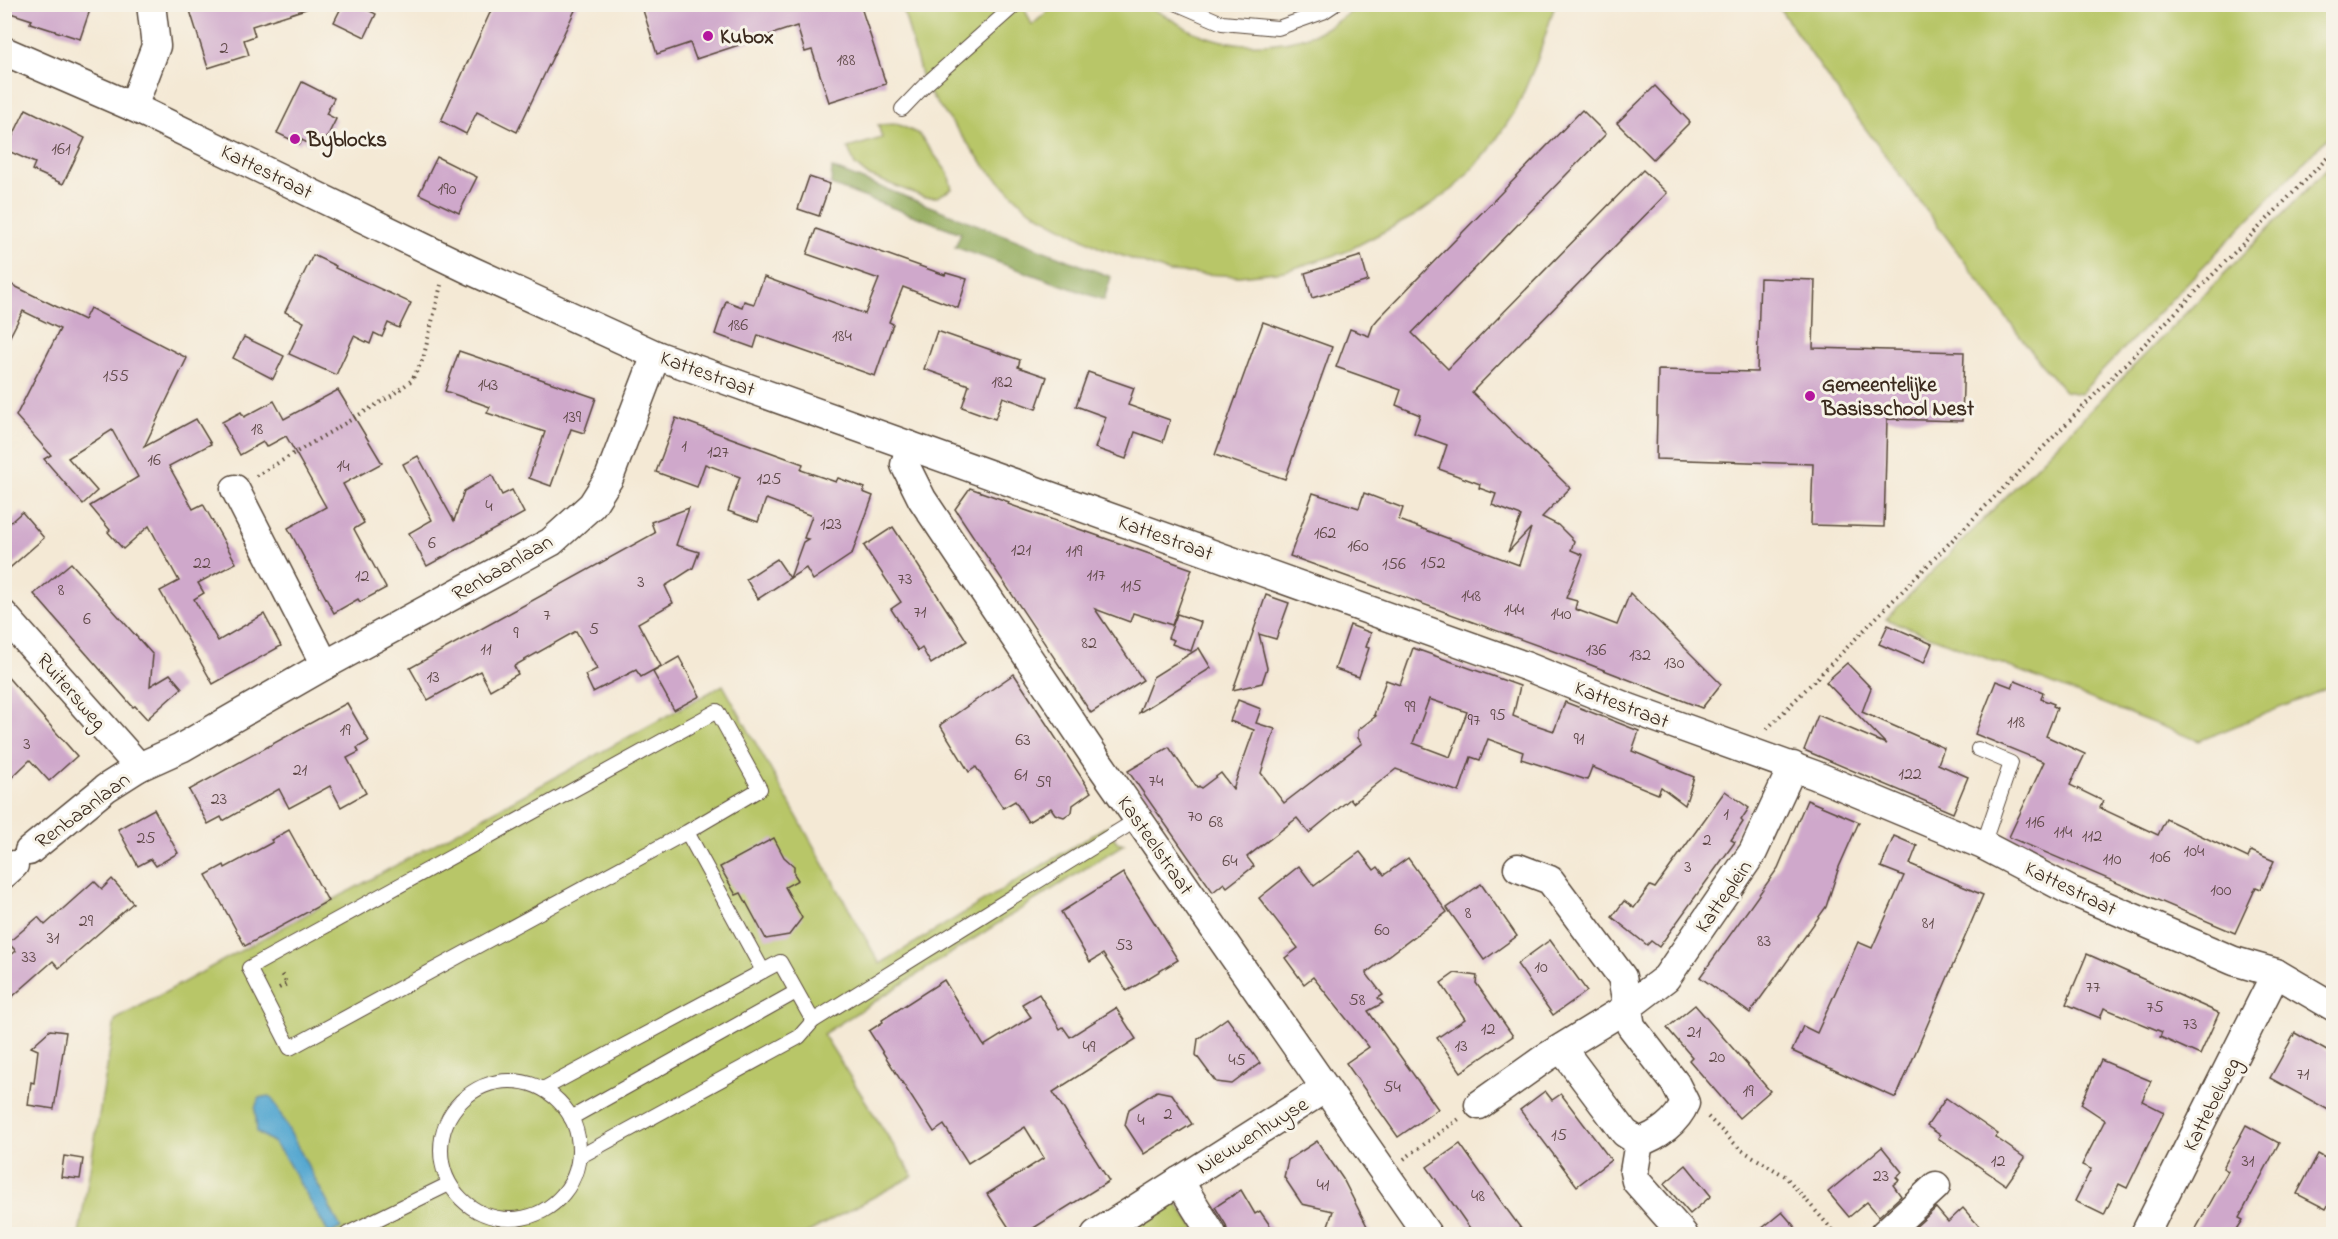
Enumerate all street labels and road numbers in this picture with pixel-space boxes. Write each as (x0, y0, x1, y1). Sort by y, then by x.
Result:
street label: Kattestraat (215, 138, 317, 208)
street label: Kattestraat (656, 344, 759, 406)
street label: Kattestraat (1114, 508, 1217, 570)
street label: Renbaanlaan (447, 528, 559, 610)
street label: Ruitersweg (27, 647, 113, 739)
street label: Kattestraat (1570, 674, 1673, 738)
street label: Renbaanlaan (29, 766, 137, 857)
street label: Kasteelstraat (1109, 790, 1200, 902)
street label: Katteplein (1689, 855, 1761, 940)
street label: Kattestraat (2019, 855, 2121, 925)
street label: Kattebelweg (2176, 1053, 2251, 1158)
street label: Nieuwenhuyse (1191, 1090, 1316, 1185)

